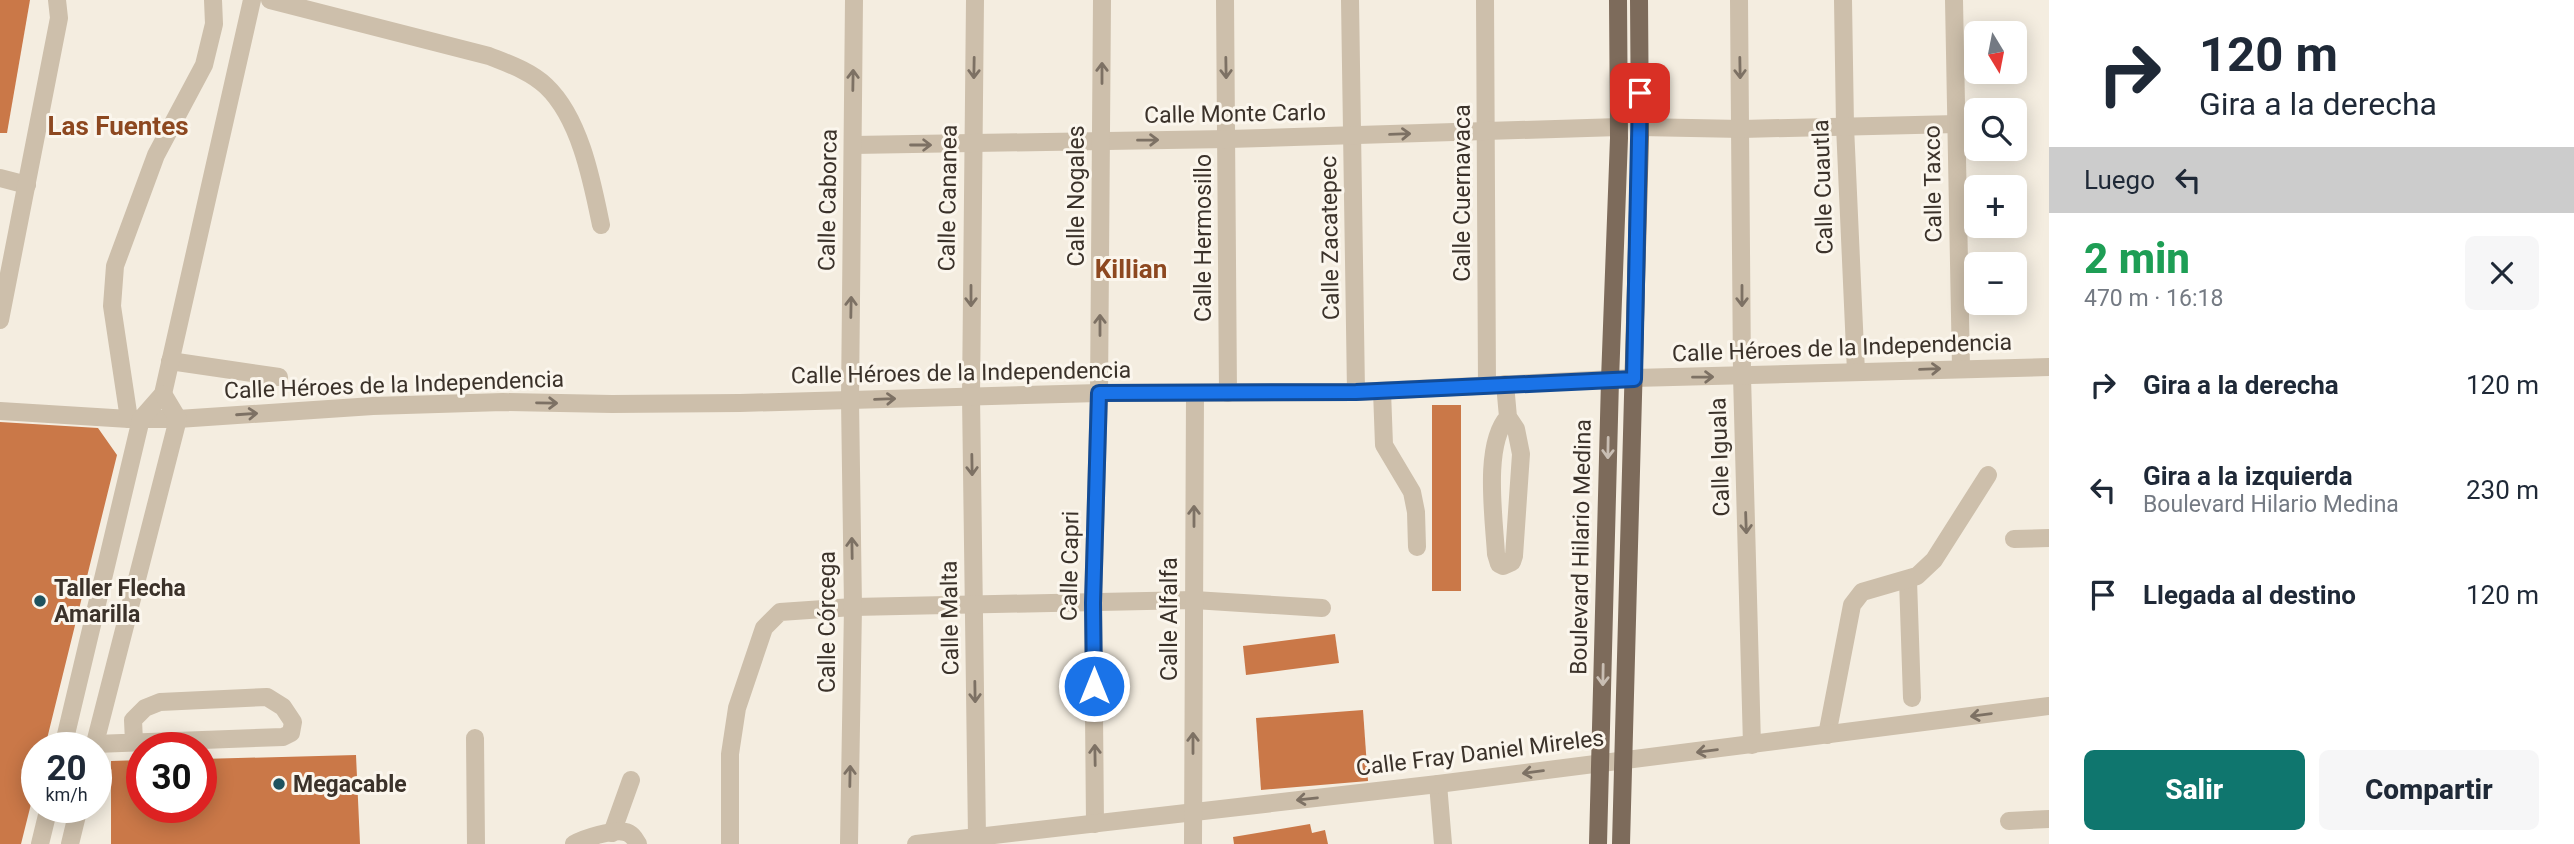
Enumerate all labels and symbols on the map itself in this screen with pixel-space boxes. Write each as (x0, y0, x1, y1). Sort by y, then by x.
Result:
north arrow (1964, 21, 2026, 84)
one-way arrow (967, 56, 980, 79)
one-way arrow (1220, 56, 1233, 79)
one-way arrow (1734, 56, 1747, 79)
one-way arrow (1095, 62, 1109, 85)
pin (1610, 63, 1670, 123)
one-way arrow (846, 68, 860, 91)
street label: Calle Monte Carlo (1144, 99, 1326, 129)
street label: Calle Cuernavaca (1449, 104, 1476, 282)
district label: Las Fuentes (47, 111, 189, 141)
street label: Calle Cuautla (1807, 119, 1839, 255)
street label: Calle Cananea (933, 124, 963, 272)
street label: Calle Nogales (1063, 125, 1090, 267)
street label: Calle Taxco (1918, 125, 1948, 243)
one-way arrow (1389, 128, 1412, 141)
street label: Calle Caborca (813, 129, 843, 271)
one-way arrow (1137, 133, 1160, 147)
one-way arrow (909, 138, 932, 152)
street label: Calle Hermosillo (1190, 154, 1217, 322)
street label: Calle Zacatepec (1315, 156, 1345, 320)
district label: Killian (1095, 254, 1167, 284)
one-way arrow (964, 284, 978, 307)
one-way arrow (1735, 284, 1749, 307)
one-way arrow (844, 296, 858, 319)
one-way arrow (1093, 314, 1107, 337)
street label: Calle Héroes de la Independencia (1671, 329, 2013, 367)
street label: Calle Héroes de la Independencia (791, 357, 1131, 389)
one-way arrow (1918, 363, 1941, 376)
street label: Calle Héroes de la Independencia (223, 366, 565, 404)
one-way arrow (1691, 370, 1714, 384)
one-way arrow (873, 392, 896, 406)
one-way arrow (535, 396, 558, 410)
street label: Calle Iguala (1704, 397, 1736, 517)
one-way arrow (235, 407, 257, 420)
street label: Boulevard Hilario Medina (1565, 419, 1597, 675)
one-way arrow (1602, 436, 1615, 459)
one-way arrow (965, 453, 979, 476)
one-way arrow (1187, 505, 1201, 528)
street label: Calle Capri (1056, 511, 1084, 621)
one-way arrow (1739, 511, 1753, 534)
one-way arrow (845, 537, 859, 560)
street label: Calle Córcega (814, 551, 841, 693)
street label: Calle Alfalfa (1156, 557, 1183, 681)
street label: Calle Malta (936, 560, 964, 676)
place label: Taller Flecha Amarilla (54, 575, 186, 628)
marker: Taller Flecha Amarilla (32, 593, 48, 609)
position arrow (1057, 649, 1131, 723)
one-way arrow (1596, 664, 1609, 687)
one-way arrow (969, 680, 982, 703)
one-way arrow (1970, 709, 1993, 722)
street label: Calle Fray Daniel Mireles (1354, 724, 1606, 782)
speed limit sign: 30 (126, 732, 217, 823)
one-way arrow (1186, 732, 1200, 755)
one-way arrow (1088, 744, 1101, 767)
one-way arrow (1696, 744, 1719, 757)
one-way arrow (843, 765, 857, 788)
one-way arrow (1522, 766, 1544, 779)
place label: Megacable (293, 771, 407, 798)
marker: Megacable (271, 776, 287, 792)
one-way arrow (1296, 792, 1318, 805)

